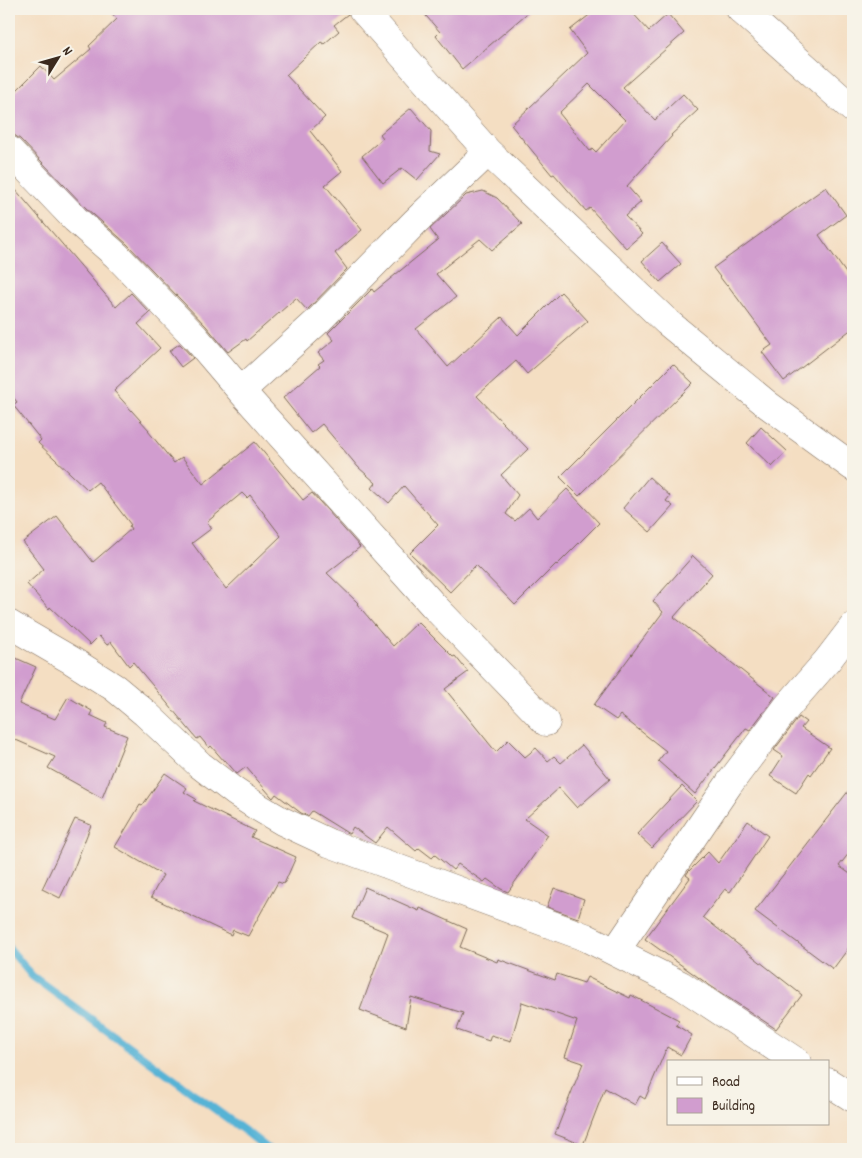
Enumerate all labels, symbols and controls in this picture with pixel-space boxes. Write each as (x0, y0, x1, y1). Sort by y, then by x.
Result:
north arrow (32, 32, 82, 82)
text: N (57, 43, 77, 60)
legend (667, 1060, 830, 1126)
text: Road (712, 1072, 740, 1094)
text: Building (712, 1096, 755, 1118)

